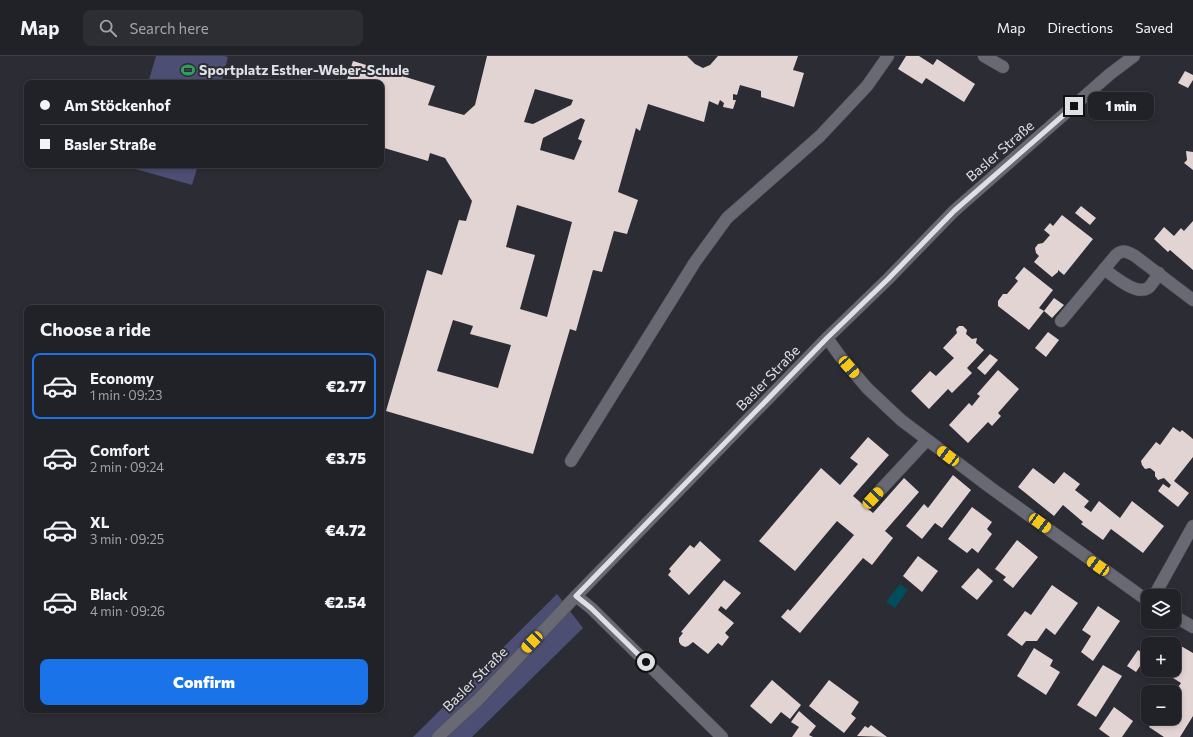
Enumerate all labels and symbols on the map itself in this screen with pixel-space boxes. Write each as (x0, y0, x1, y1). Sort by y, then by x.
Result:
place label: Sportplatz Esther-Weber-Schule (199, 61, 409, 78)
sports icon: Sportplatz Esther-Weber-Schule (180, 62, 196, 78)
callout: 1 min (1088, 92, 1154, 120)
route end (1065, 97, 1083, 115)
street label: Basler Straße (962, 117, 1037, 185)
street label: Basler Straße (732, 341, 803, 414)
car (837, 354, 861, 380)
car (935, 444, 961, 468)
car (860, 485, 886, 511)
car (1027, 511, 1053, 535)
car (1085, 554, 1111, 578)
car (519, 629, 545, 655)
street label: Basler Straße (439, 643, 510, 714)
route start (637, 653, 655, 671)

